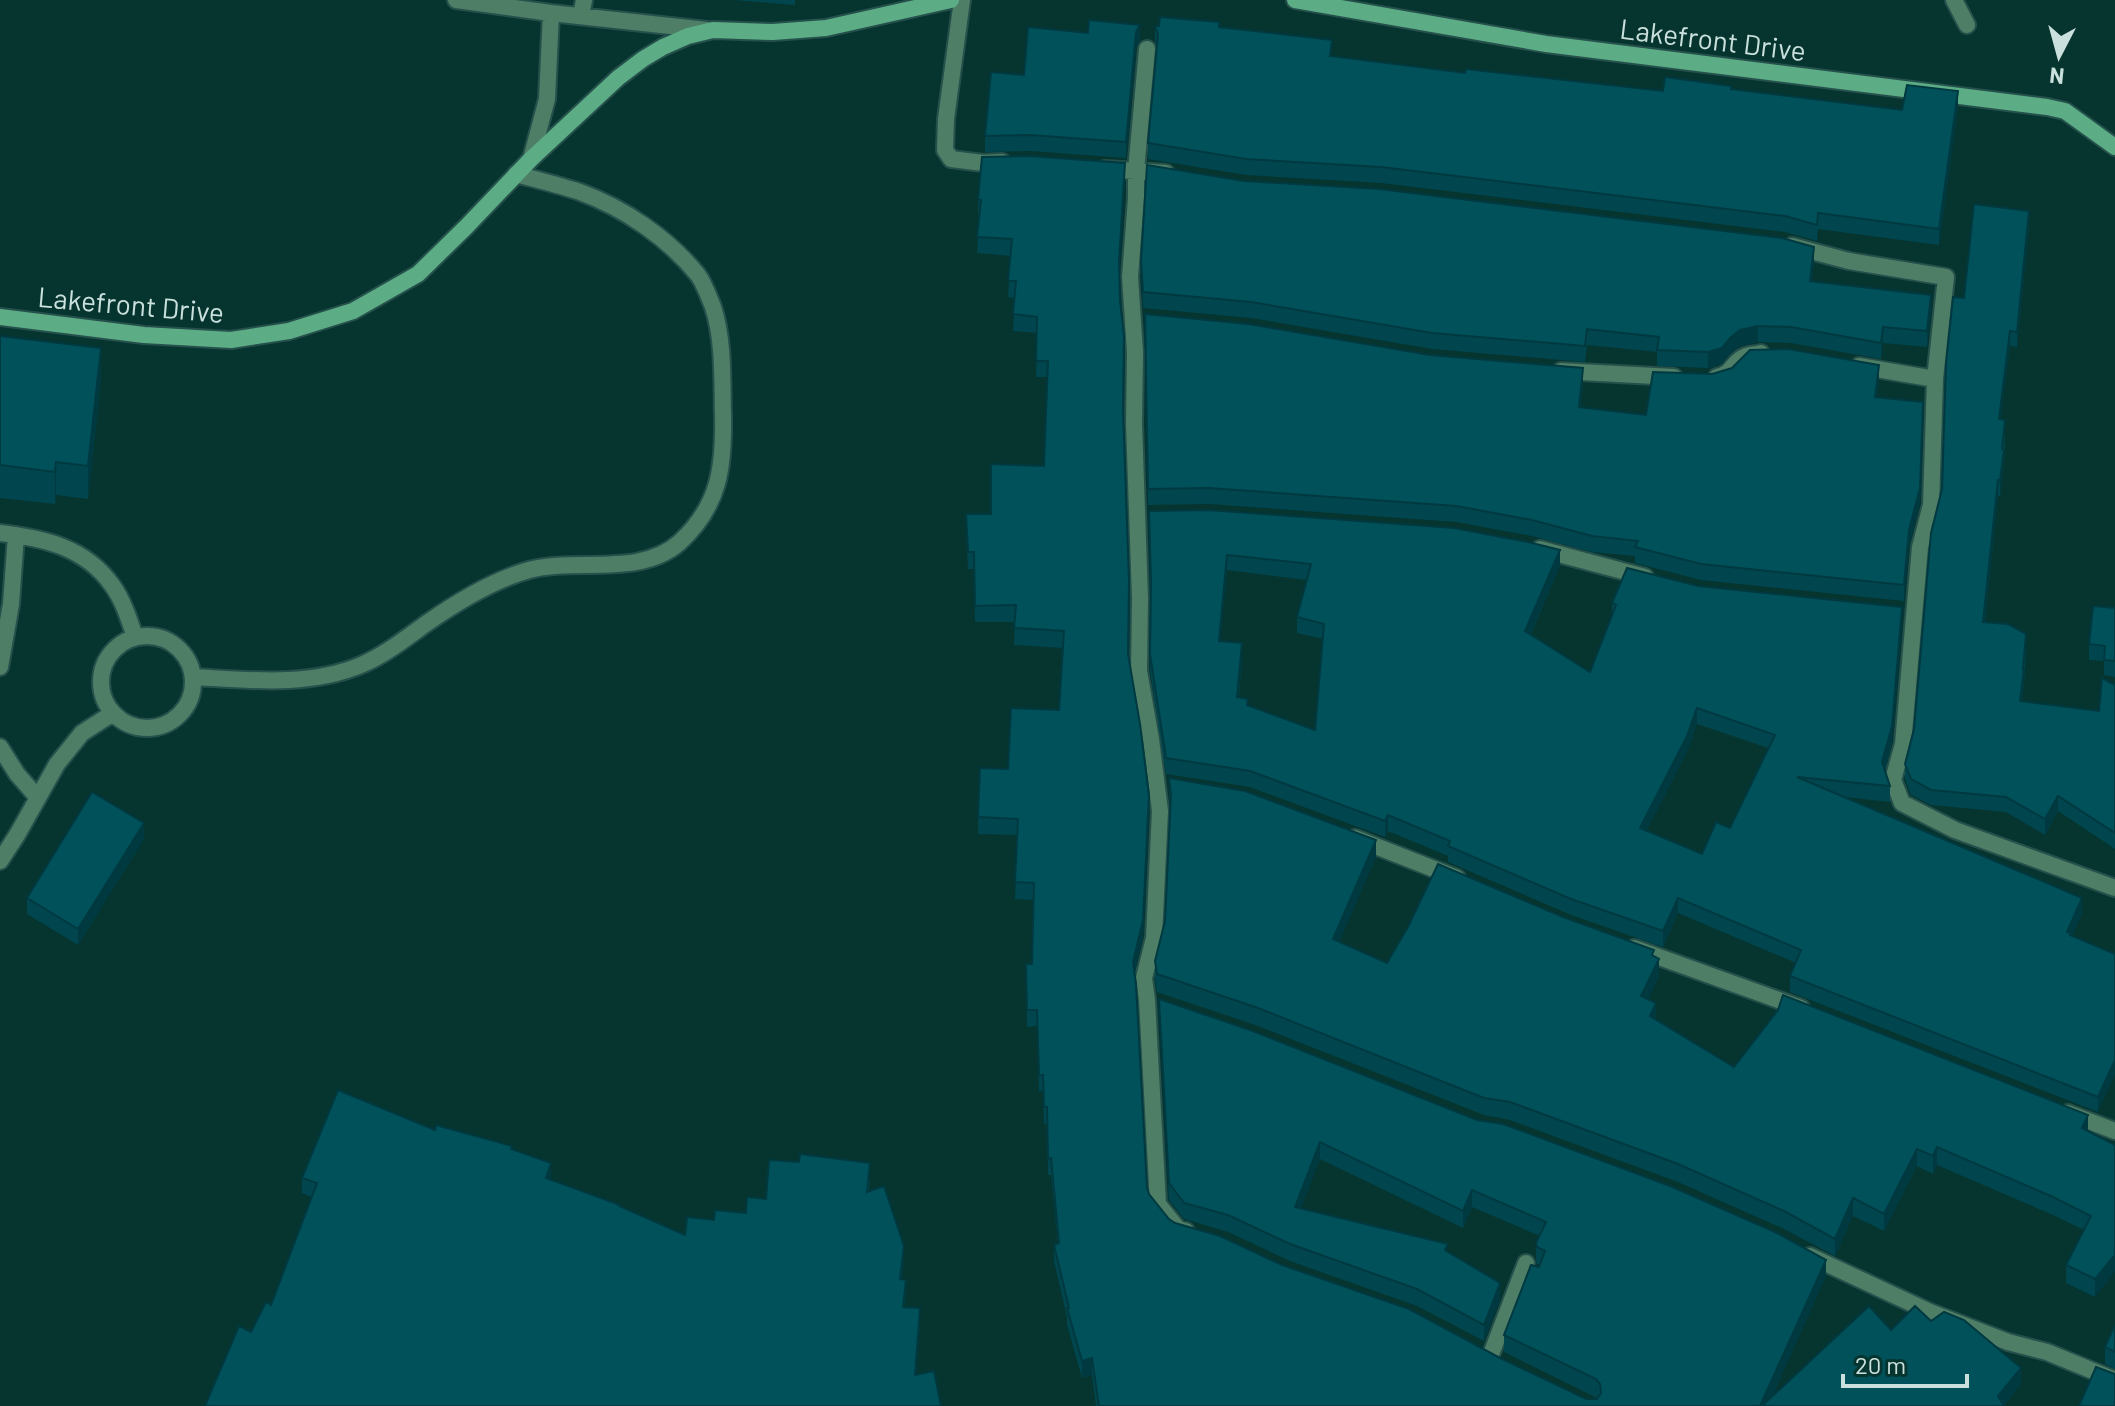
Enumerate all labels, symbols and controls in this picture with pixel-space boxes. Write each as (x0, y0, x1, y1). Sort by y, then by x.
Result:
street label: Lakefront Drive (1618, 11, 1808, 67)
north arrow (2019, 16, 2099, 96)
text: N (2048, 63, 2065, 91)
street label: Lakefront Drive (36, 279, 226, 329)
scale bar (1843, 1338, 1967, 1388)
text: 20 m (1855, 1350, 1906, 1379)

